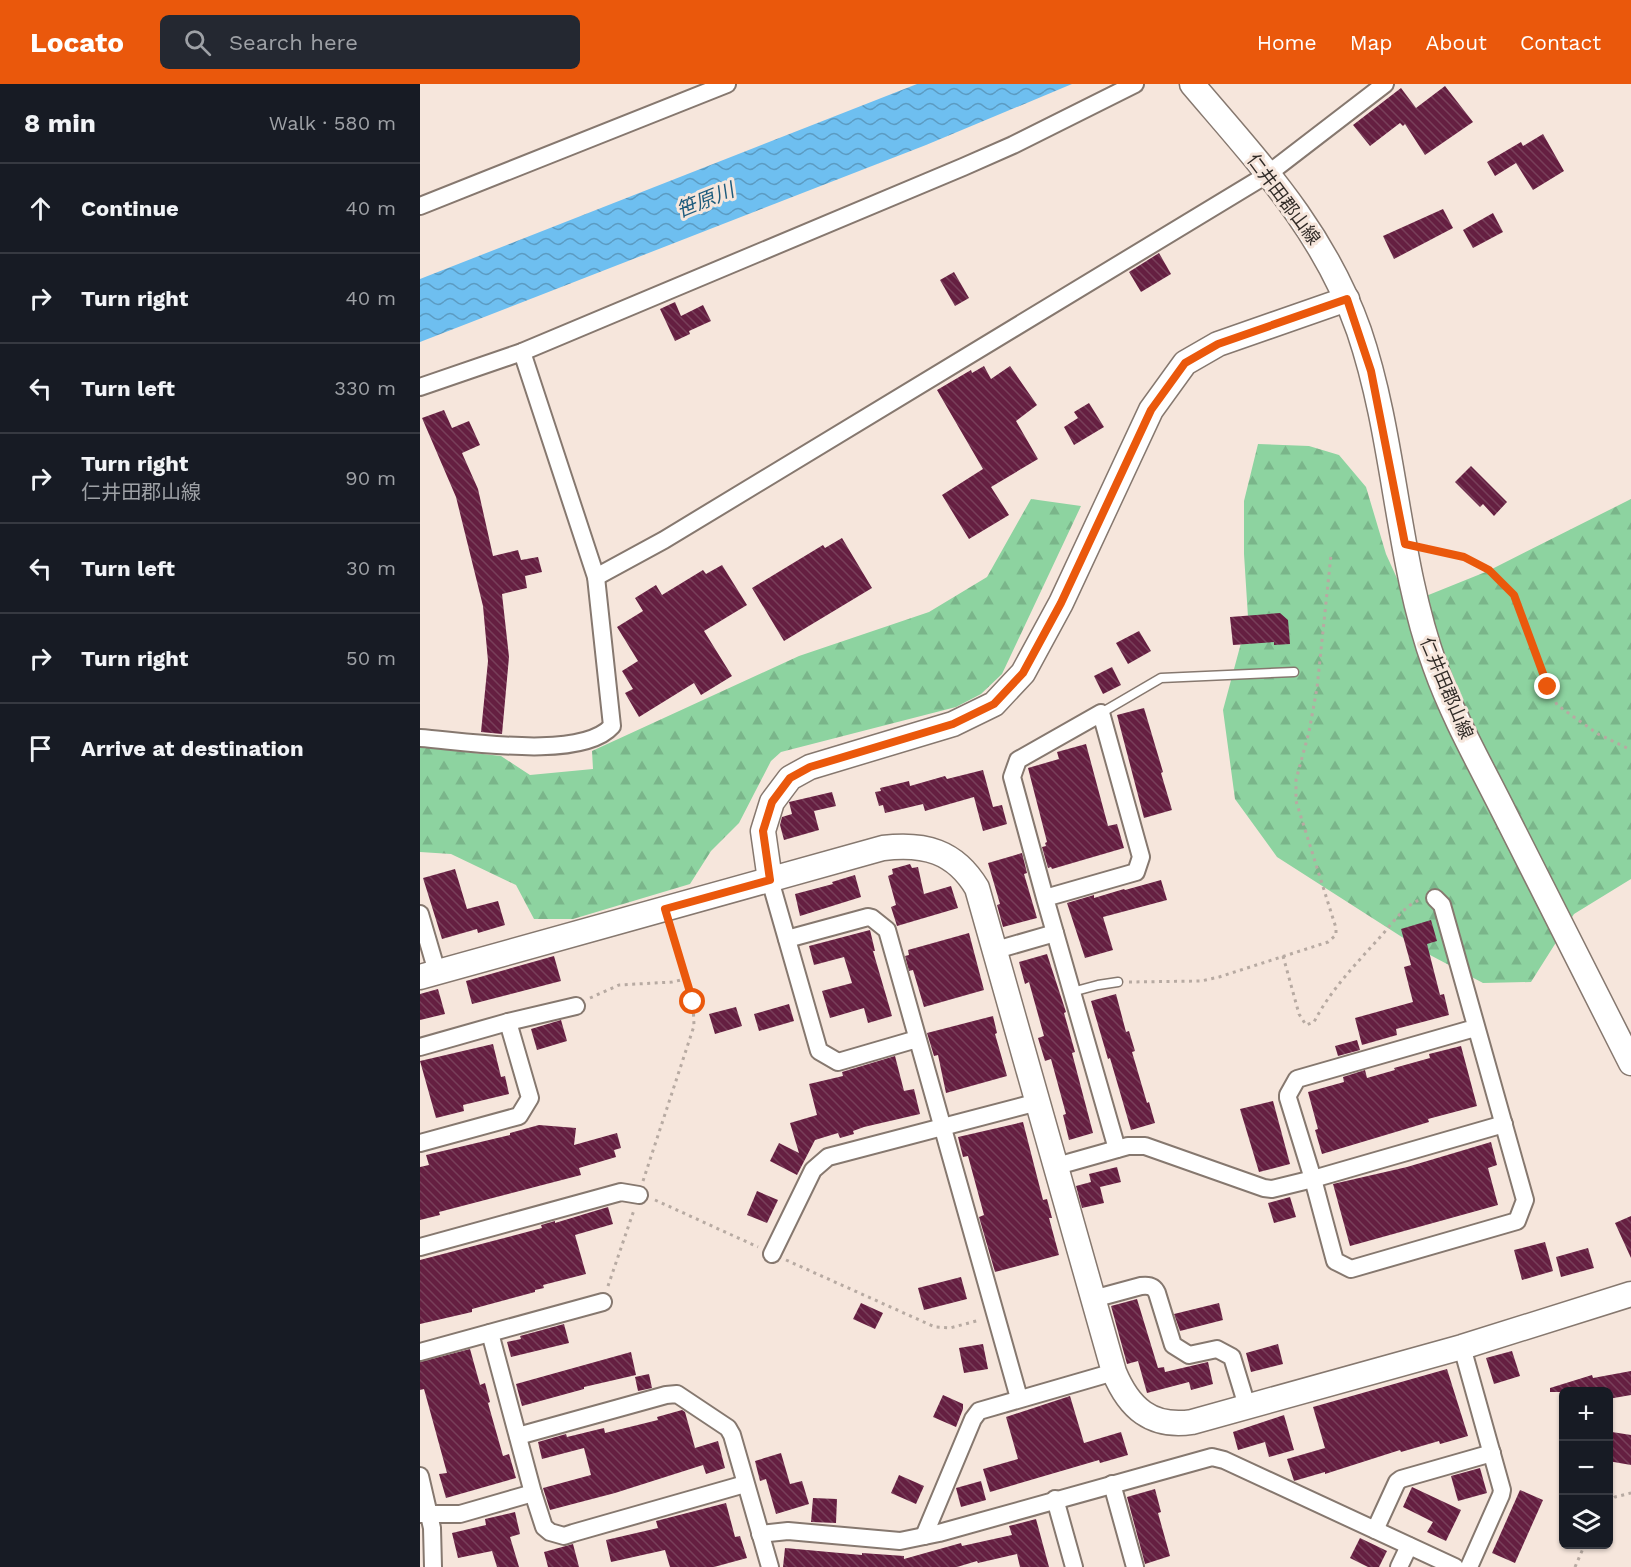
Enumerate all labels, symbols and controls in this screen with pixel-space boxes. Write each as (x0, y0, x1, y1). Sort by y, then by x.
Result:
search box (160, 15, 580, 69)
text: Locato (30, 26, 124, 59)
icon: search (181, 26, 214, 59)
text: Search here (229, 30, 358, 55)
text: Home (1257, 30, 1317, 55)
text: Map (1350, 30, 1393, 55)
text: About (1426, 30, 1487, 55)
text: Contact (1520, 30, 1601, 55)
text: 8 min (24, 108, 96, 138)
text: Walk · 580 m (269, 111, 396, 135)
street label: 仁井田郡山線 (1243, 150, 1325, 248)
water label: 笹原川 (673, 177, 739, 222)
icon: ahead (24, 192, 57, 225)
text: Continue (81, 196, 179, 221)
text: 40 m (345, 196, 396, 220)
icon: right (24, 282, 57, 315)
text: Turn right (81, 286, 188, 311)
text: 40 m (345, 286, 396, 310)
icon: left (24, 372, 57, 405)
text: Turn left (81, 376, 175, 401)
text: 330 m (334, 376, 396, 400)
text: Turn right (81, 451, 188, 476)
icon: right (24, 462, 57, 495)
text: 90 m (345, 466, 396, 490)
text: 仁井田郡山線 (81, 480, 201, 504)
icon: left (24, 552, 57, 585)
text: Turn left (81, 556, 175, 581)
text: 30 m (346, 556, 396, 580)
street label: 仁井田郡山線 (1416, 634, 1478, 742)
icon: right (24, 642, 57, 675)
text: Turn right (81, 646, 188, 671)
text: 50 m (346, 646, 396, 670)
route end (1534, 673, 1560, 699)
icon: arrive (24, 732, 57, 765)
text: Arrive at destination (81, 736, 304, 761)
route start (679, 988, 705, 1014)
map controls (1559, 1387, 1613, 1549)
button: + (1559, 1387, 1613, 1441)
button: − (1559, 1441, 1613, 1495)
button: layers (1559, 1495, 1613, 1549)

